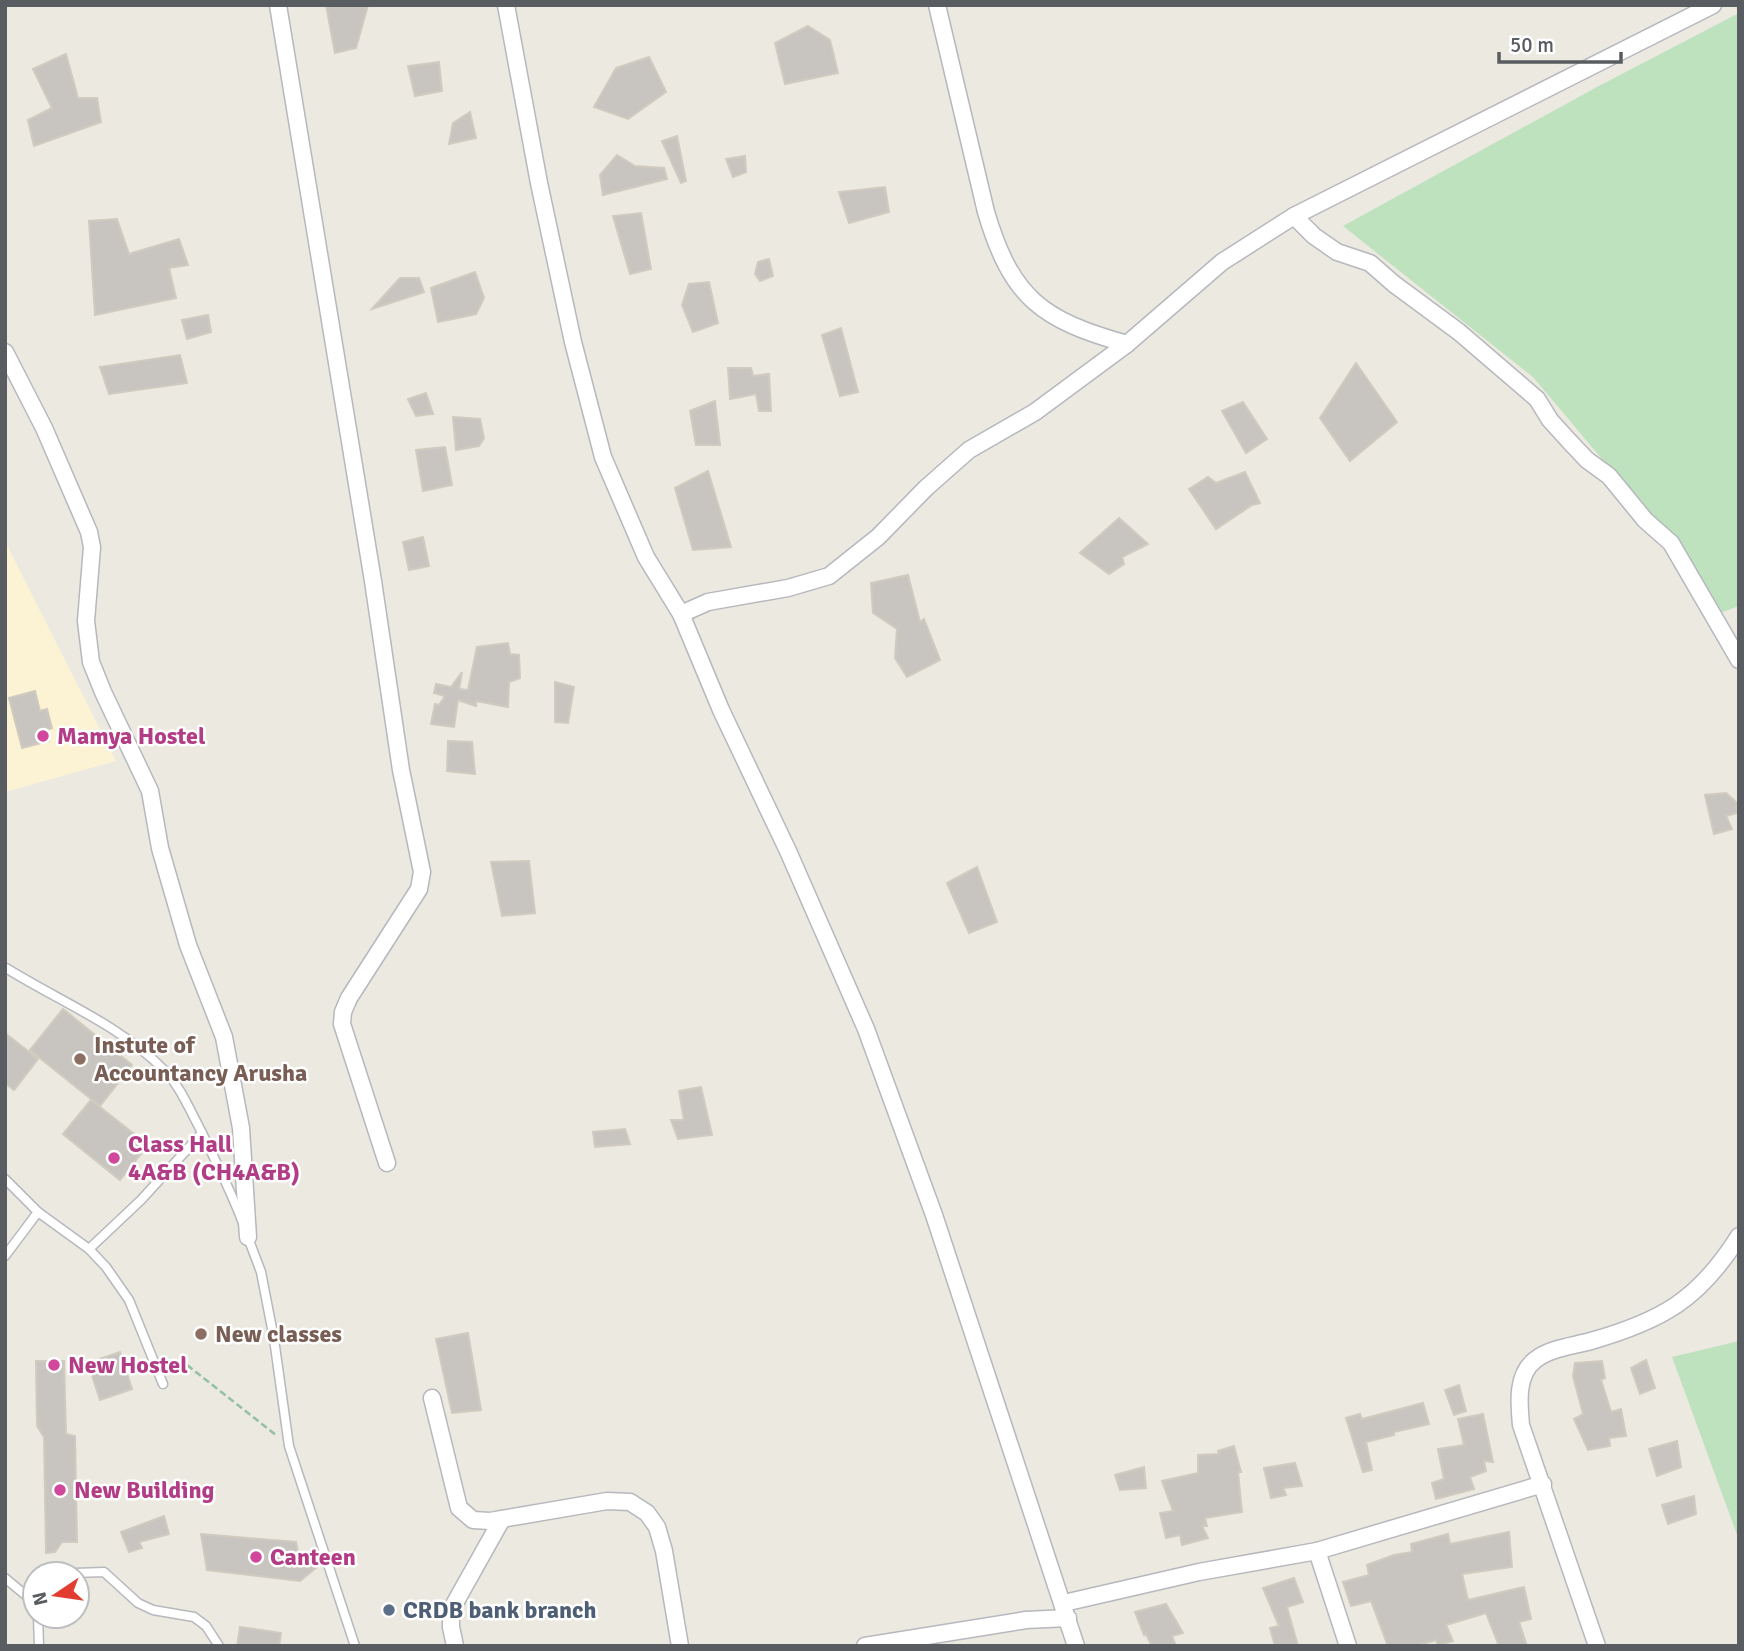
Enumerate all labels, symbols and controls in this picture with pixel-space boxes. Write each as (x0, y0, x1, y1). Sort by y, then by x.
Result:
scale bar (1499, 21, 1622, 65)
text: 50 m (1510, 32, 1554, 58)
place label: Mamya Hostel (57, 721, 206, 751)
marker: Mamya Hostel (35, 728, 51, 744)
place label: Instute of Accountancy Arusha (94, 1030, 307, 1088)
marker: Instute of Accountancy Arusha (72, 1051, 88, 1067)
place label: Class Hall 4A&B (CH4A&B) (128, 1129, 300, 1187)
marker: Class Hall 4A&B (CH4A&B) (106, 1150, 122, 1166)
place label: New classes (215, 1319, 342, 1349)
marker: New classes (193, 1326, 209, 1342)
place label: New Hostel (68, 1350, 188, 1380)
marker: New Hostel (46, 1357, 62, 1373)
place label: New Building (74, 1475, 215, 1505)
marker: New Building (52, 1482, 68, 1498)
place label: Canteen (270, 1542, 356, 1572)
marker: Canteen (248, 1549, 264, 1565)
north arrow (21, 1560, 91, 1630)
text: N (27, 1589, 54, 1608)
place label: CRDB bank branch (403, 1595, 597, 1625)
marker: CRDB bank branch (381, 1602, 397, 1618)

